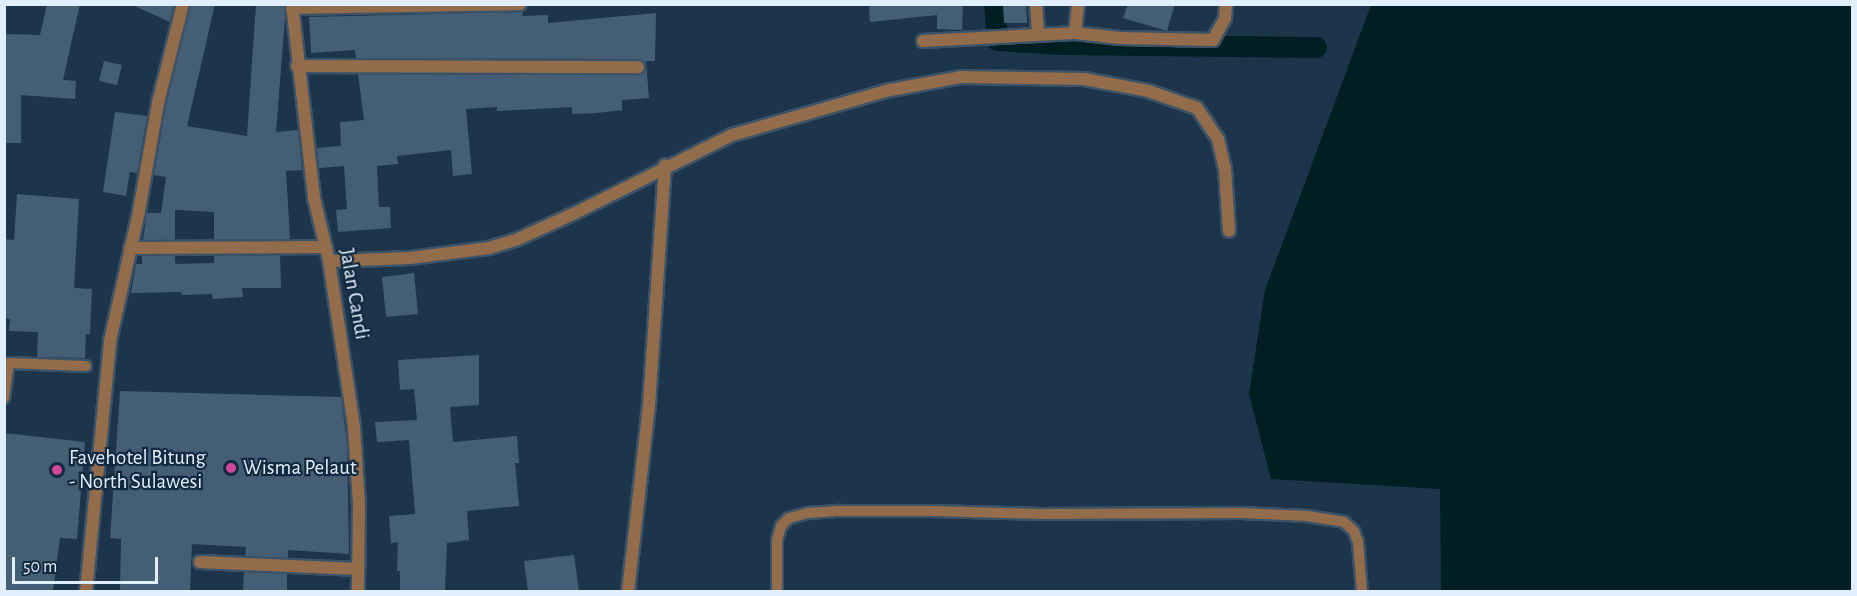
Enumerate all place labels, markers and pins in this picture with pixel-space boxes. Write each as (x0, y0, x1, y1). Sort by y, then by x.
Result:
place label: Favehotel Bitung - North Sulawesi (69, 445, 206, 495)
place label: Wisma Pelaut (243, 455, 357, 481)
marker: Wisma Pelaut (224, 461, 238, 475)
marker: Favehotel Bitung - North Sulawesi (50, 463, 64, 477)

